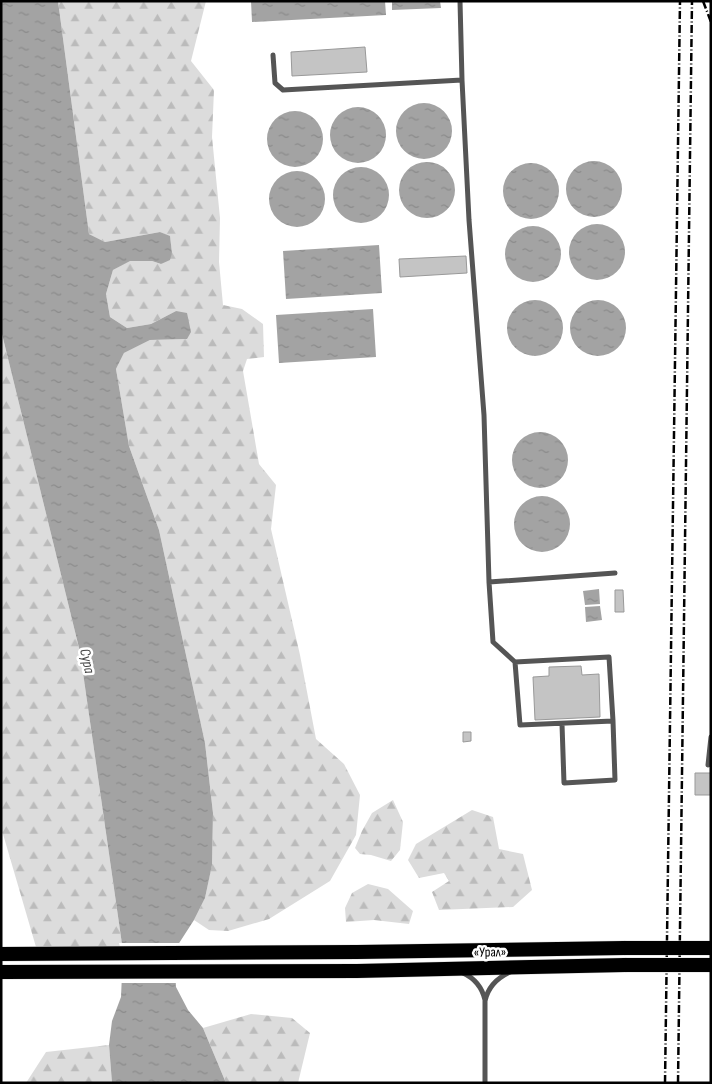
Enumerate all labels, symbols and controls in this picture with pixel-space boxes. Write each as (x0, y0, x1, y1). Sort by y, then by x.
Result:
water label: Сура (75, 647, 99, 675)
street label: «Урал» (474, 943, 506, 961)

